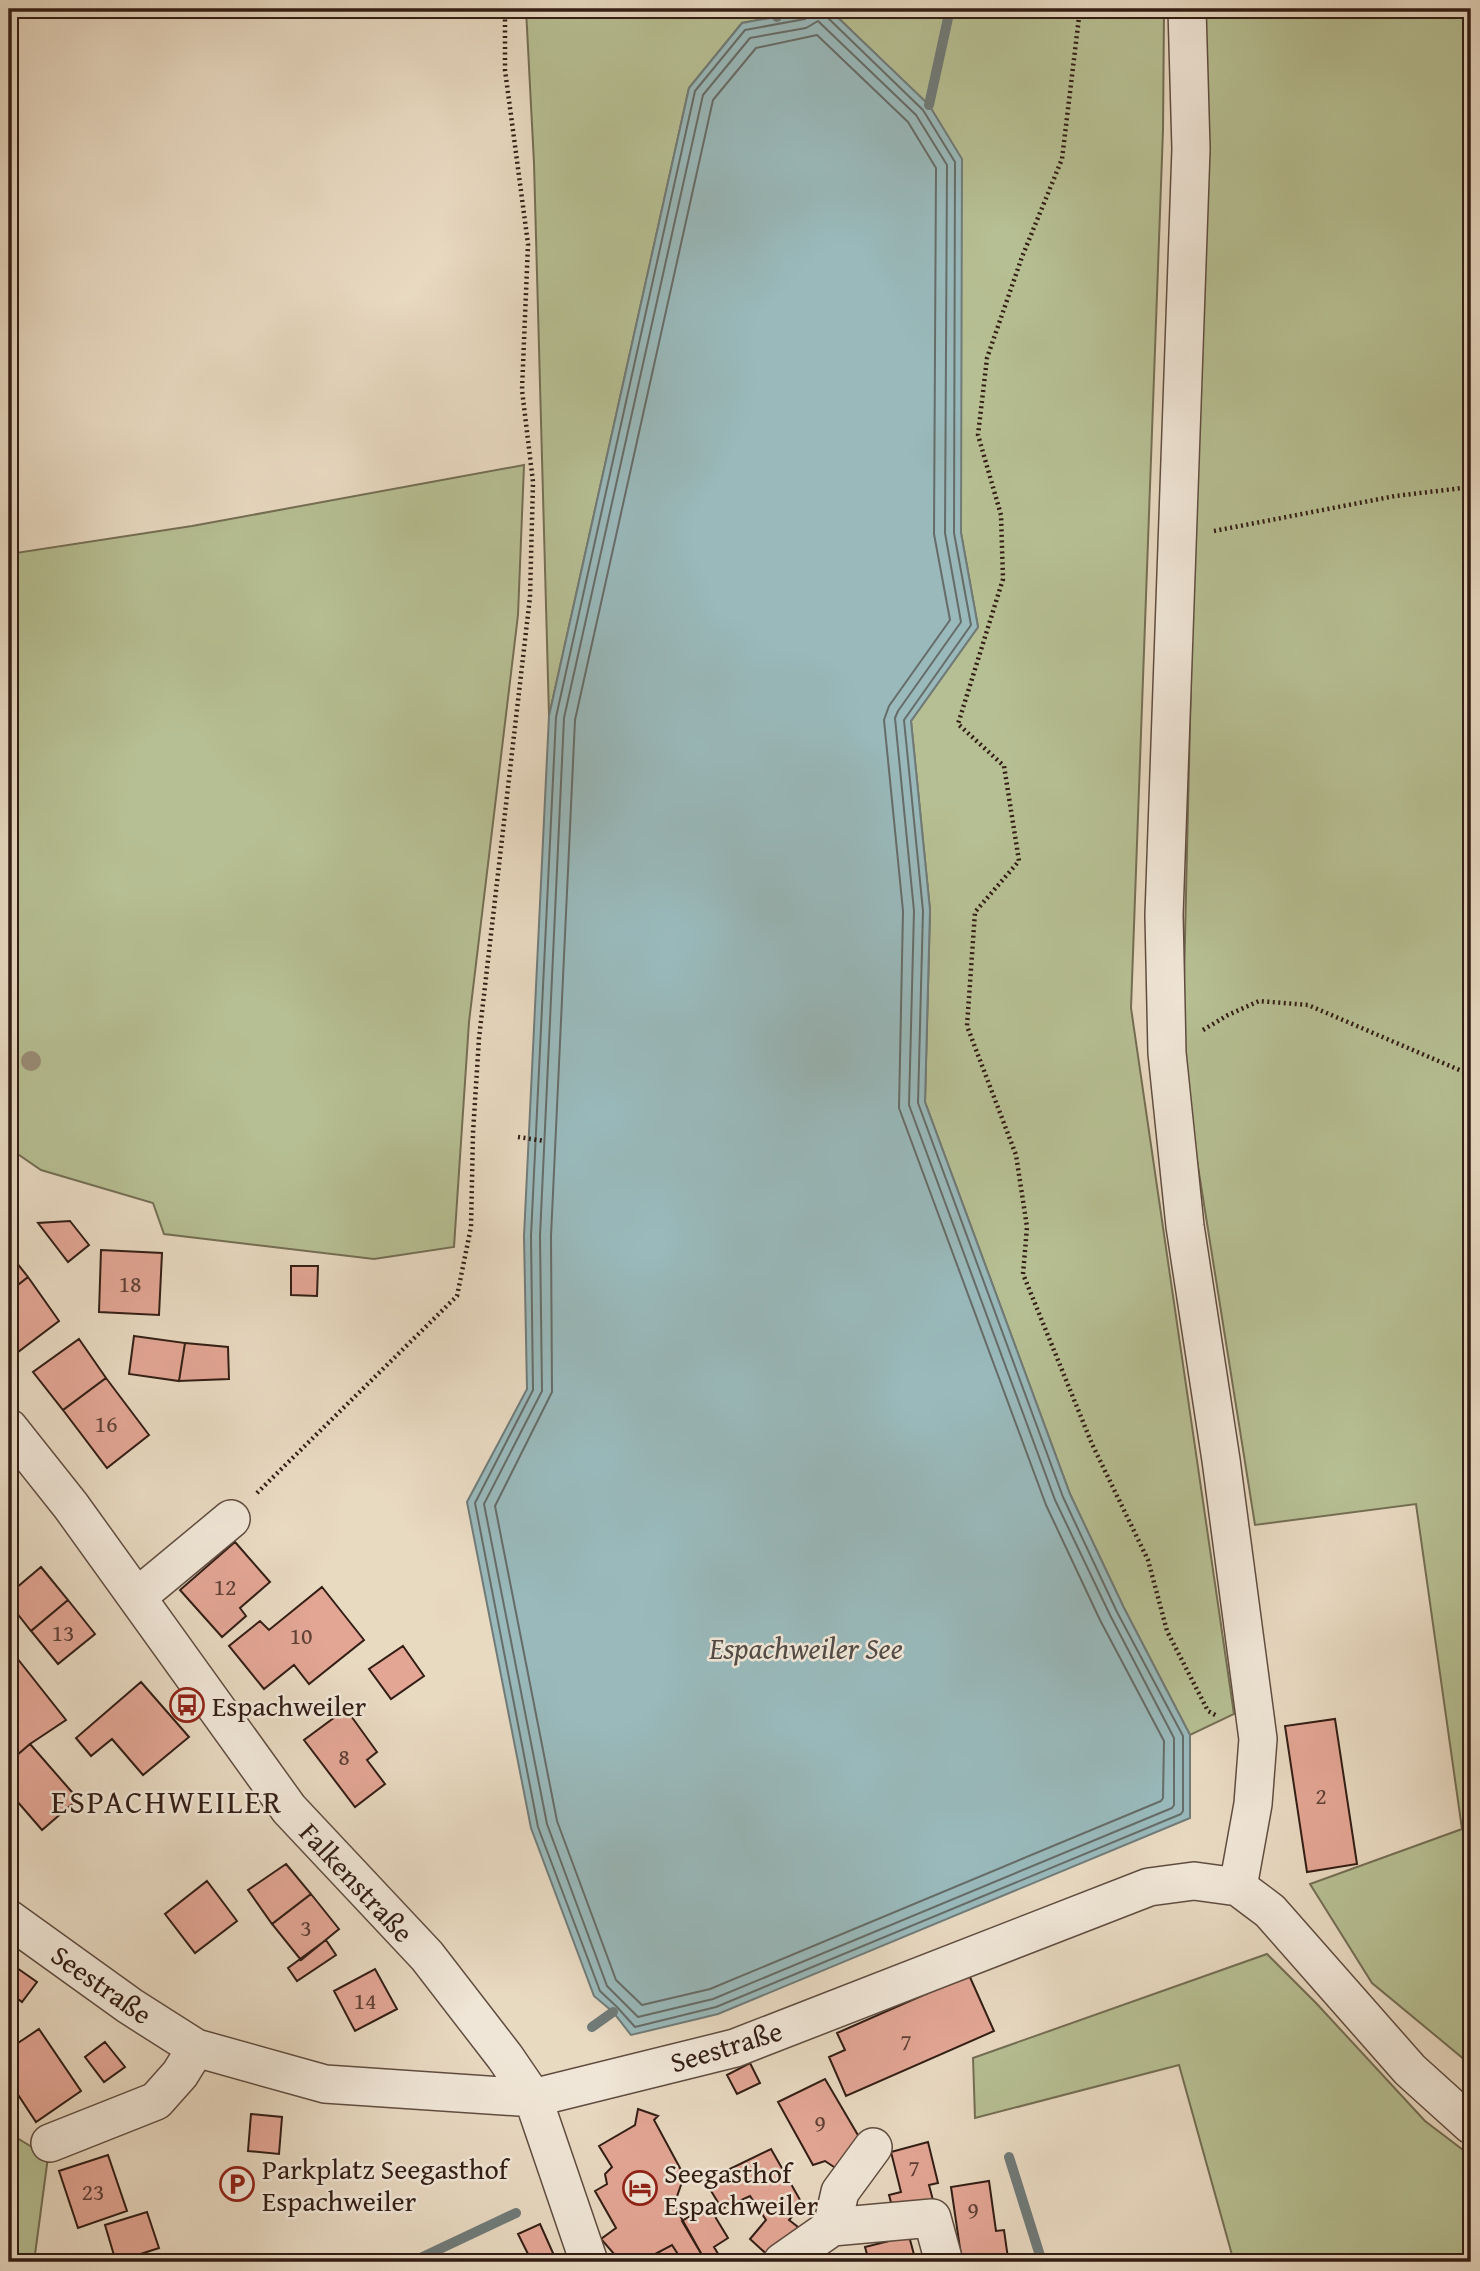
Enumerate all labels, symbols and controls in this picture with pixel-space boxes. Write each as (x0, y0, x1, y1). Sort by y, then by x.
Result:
house number: 18 (118, 1266, 142, 1301)
house number: 16 (94, 1406, 118, 1441)
house number: 12 (213, 1569, 237, 1604)
house number: 13 (51, 1615, 75, 1650)
house number: 10 (289, 1618, 313, 1653)
water label: Espachweiler See (708, 1626, 903, 1670)
place label: Espachweiler (212, 1685, 367, 1726)
bus stop icon: Espachweiler (168, 1686, 206, 1724)
house number: 8 (338, 1739, 350, 1774)
district label: ESPACHWEILER (51, 1778, 283, 1825)
house number: 2 (1315, 1778, 1327, 1813)
street label: Falkenstraße (290, 1813, 424, 1951)
house number: 3 (300, 1910, 312, 1945)
street label: Seestraße (43, 1934, 161, 2034)
house number: 14 (353, 1983, 377, 2018)
street label: Seestraße (665, 2010, 787, 2082)
house number: 7 (900, 2024, 912, 2059)
house number: 9 (814, 2105, 826, 2140)
place label: Parkplatz Seegasthof Espachweiler (262, 2148, 511, 2221)
house number: 7 (908, 2150, 920, 2185)
place label: Seegasthof Espachweiler (664, 2152, 819, 2225)
parking icon: Parkplatz Seegasthof Espachweiler (218, 2165, 256, 2203)
hotel icon: Seegasthof Espachweiler (621, 2169, 659, 2207)
house number: 23 (81, 2174, 105, 2209)
house number: 9 (967, 2192, 979, 2227)

